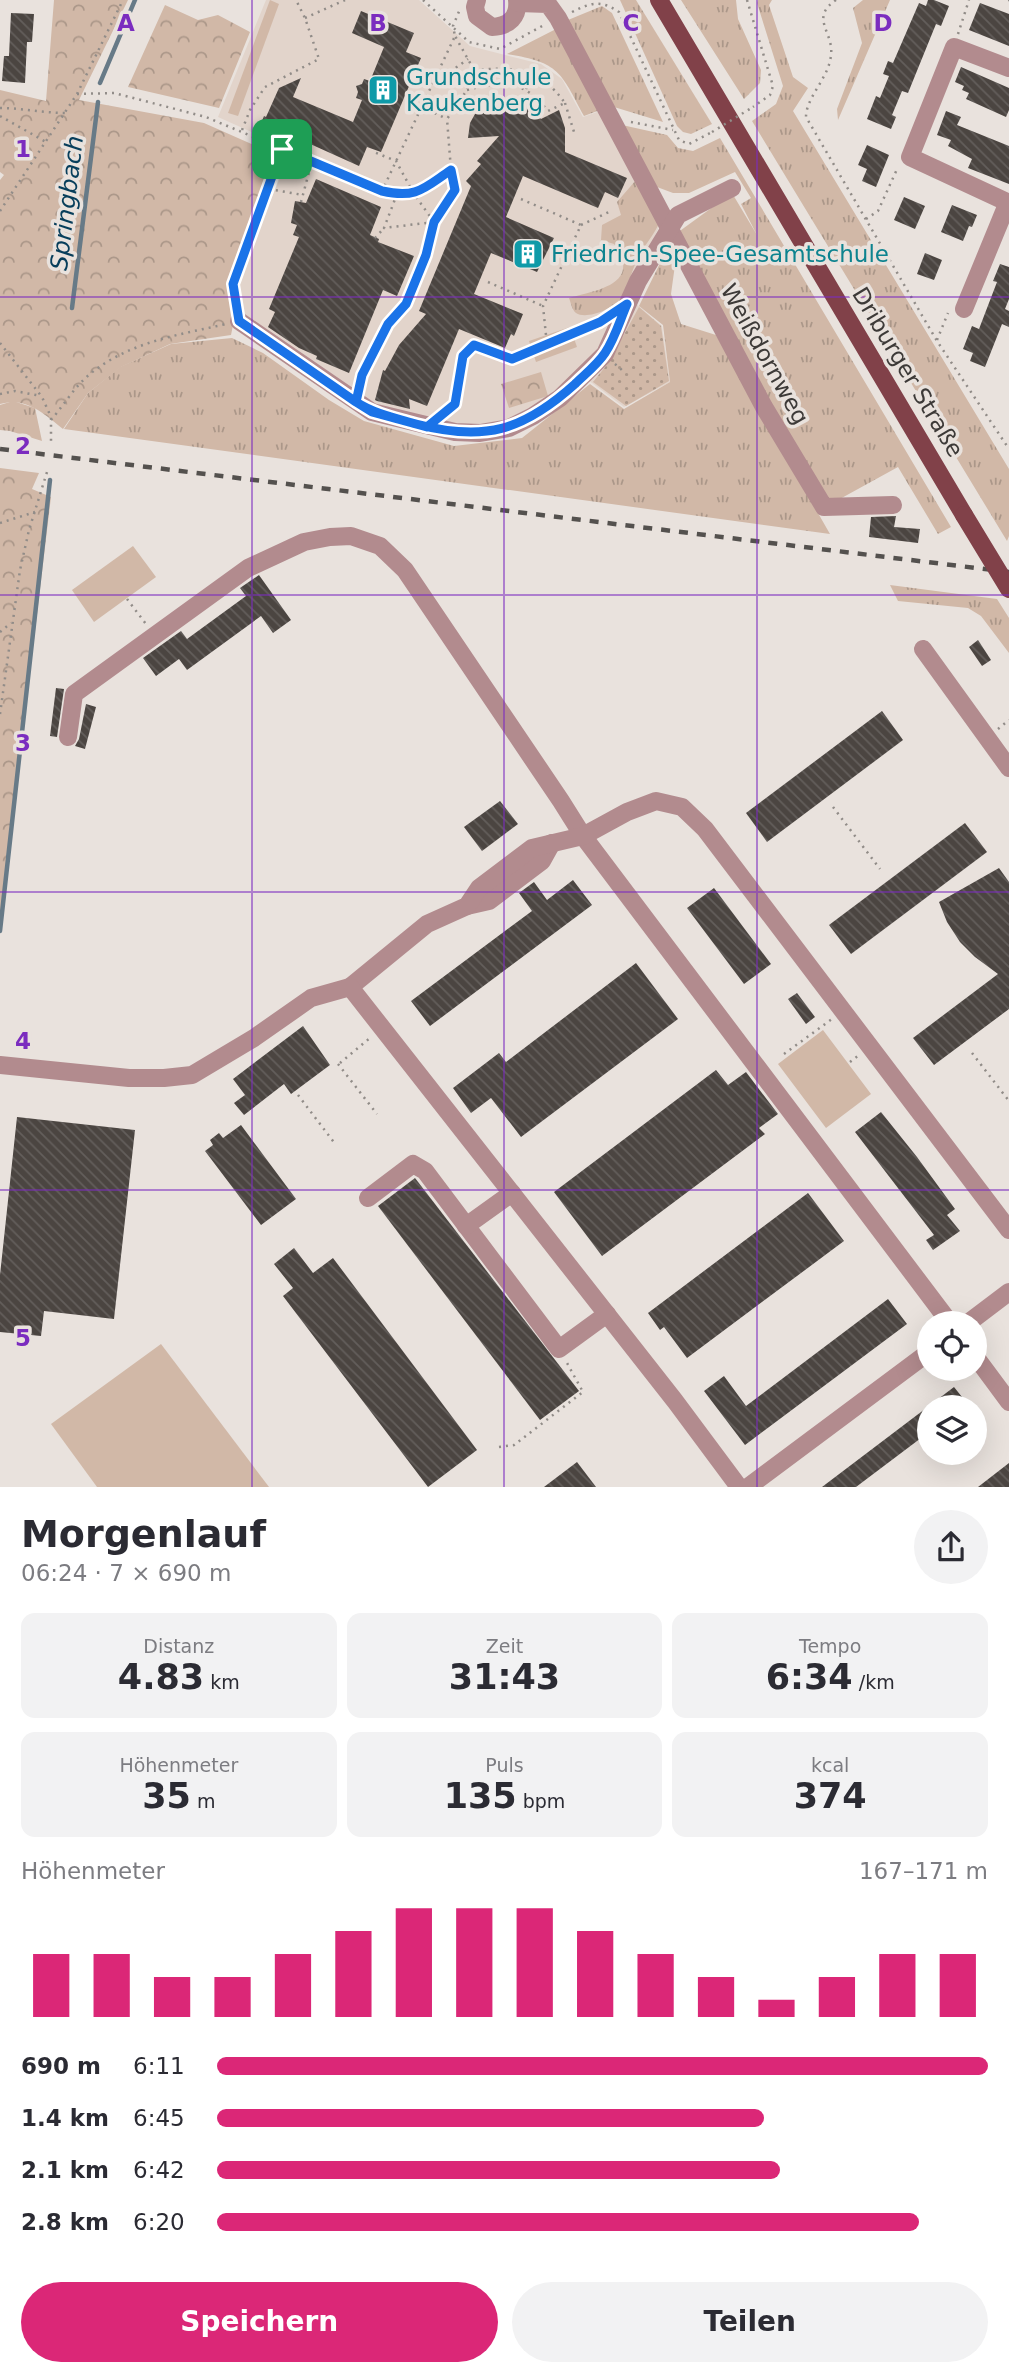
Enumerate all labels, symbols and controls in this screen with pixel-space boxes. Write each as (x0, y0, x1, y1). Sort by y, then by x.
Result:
text: A (117, 10, 135, 36)
text: B (369, 10, 387, 36)
text: C (623, 10, 639, 36)
text: D (873, 10, 893, 36)
place label: Grundschule Kaukenberg (406, 64, 551, 116)
building icon: Grundschule Kaukenberg (366, 73, 400, 107)
pin (252, 119, 312, 179)
icon: arrive (263, 130, 301, 168)
water label: Springbach (45, 134, 89, 272)
text: 1 (15, 136, 31, 162)
building icon: Friedrich-Spee-Gesamtschule (511, 237, 545, 271)
place label: Friedrich-Spee-Gesamtschule (551, 241, 889, 267)
street label: Weißdornweg (716, 279, 814, 429)
street label: Driburger Straße (847, 283, 969, 461)
text: 2 (15, 433, 31, 459)
text: 3 (15, 730, 31, 756)
text: 4 (15, 1028, 31, 1054)
map controls (917, 1311, 987, 1465)
button: locate (917, 1311, 987, 1381)
text: 5 (15, 1325, 31, 1351)
button: layers (917, 1395, 987, 1465)
button: share (914, 1510, 988, 1584)
text: Morgenlauf (21, 1512, 266, 1556)
text: 06:24 · 7 × 690 m (21, 1560, 231, 1586)
text: Distanz (143, 1635, 214, 1657)
text: Zeit (486, 1635, 523, 1657)
text: Tempo (799, 1635, 861, 1657)
text: 4.83 (118, 1657, 204, 1697)
text: 31:43 (449, 1657, 560, 1697)
text: 6:34 (766, 1657, 853, 1697)
text: km (204, 1671, 240, 1693)
text: /km (853, 1671, 895, 1693)
text: Höhenmeter (119, 1754, 238, 1776)
text: Puls (485, 1754, 524, 1776)
text: kcal (811, 1754, 849, 1776)
text: 35 (142, 1776, 191, 1816)
text: 135 (444, 1776, 517, 1816)
text: 374 (794, 1776, 867, 1816)
text: m (191, 1790, 215, 1812)
text: bpm (517, 1790, 565, 1812)
text: Höhenmeter (21, 1858, 165, 1884)
text: 167–171 m (859, 1858, 988, 1884)
text: 690 m (21, 2053, 101, 2079)
text: 6:11 (133, 2053, 185, 2079)
text: 1.4 km (21, 2105, 109, 2131)
text: 6:45 (133, 2105, 185, 2131)
text: 2.1 km (21, 2157, 109, 2183)
text: 6:42 (133, 2157, 185, 2183)
text: 2.8 km (21, 2209, 109, 2235)
text: 6:20 (133, 2209, 185, 2235)
button: Speichern (21, 2282, 498, 2362)
button: Teilen (512, 2282, 988, 2362)

